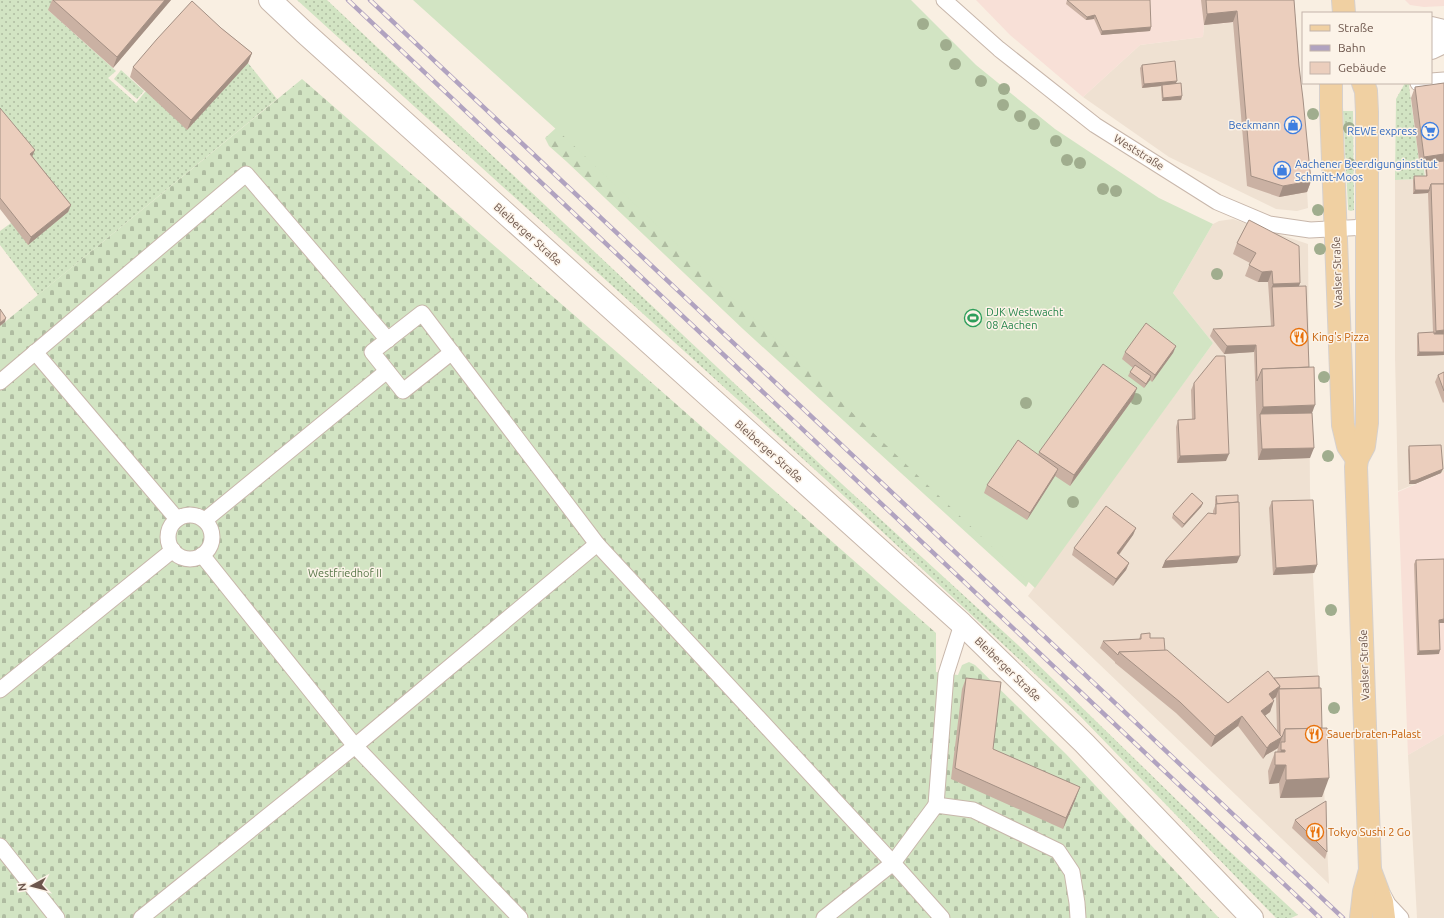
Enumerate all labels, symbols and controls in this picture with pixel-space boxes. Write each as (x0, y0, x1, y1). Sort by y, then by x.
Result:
legend (1302, 12, 1432, 84)
text: Straße (1338, 21, 1374, 34)
text: Bahn (1338, 41, 1366, 54)
text: Gebäude (1338, 61, 1386, 74)
shop icon: Beckmann (1283, 115, 1303, 135)
place label: Beckmann (1229, 119, 1280, 131)
supermarket icon: REWE express (1420, 121, 1440, 141)
place label: REWE express (1347, 125, 1417, 137)
street label: Weststraße (1112, 132, 1166, 172)
place label: Aachener Beerdigunginstitut Schmitt-Moos (1295, 158, 1438, 183)
shop icon: Aachener Beerdigunginstitut Schmitt-Moos (1272, 160, 1292, 180)
street label: Bleiberger Straße (492, 200, 564, 268)
street label: Vaalser Straße (1330, 236, 1344, 308)
place label: DJK Westwacht 08 Aachen (986, 306, 1064, 331)
sports icon: DJK Westwacht 08 Aachen (963, 308, 983, 328)
restaurant icon: King's Pizza (1289, 327, 1309, 347)
place label: King's Pizza (1312, 331, 1369, 343)
street label: Bleiberger Straße (733, 417, 805, 485)
park label: Westfriedhof II (308, 567, 382, 579)
street label: Vaalser Straße (1357, 629, 1371, 701)
street label: Bleiberger Straße (973, 634, 1043, 704)
restaurant icon: Sauerbraten-Palast (1304, 724, 1324, 744)
place label: Sauerbraten-Palast (1327, 728, 1421, 740)
restaurant icon: Tokyo Sushi 2 Go (1305, 822, 1325, 842)
place label: Tokyo Sushi 2 Go (1328, 826, 1411, 838)
north arrow (12, 866, 52, 906)
text: N (16, 882, 29, 892)

